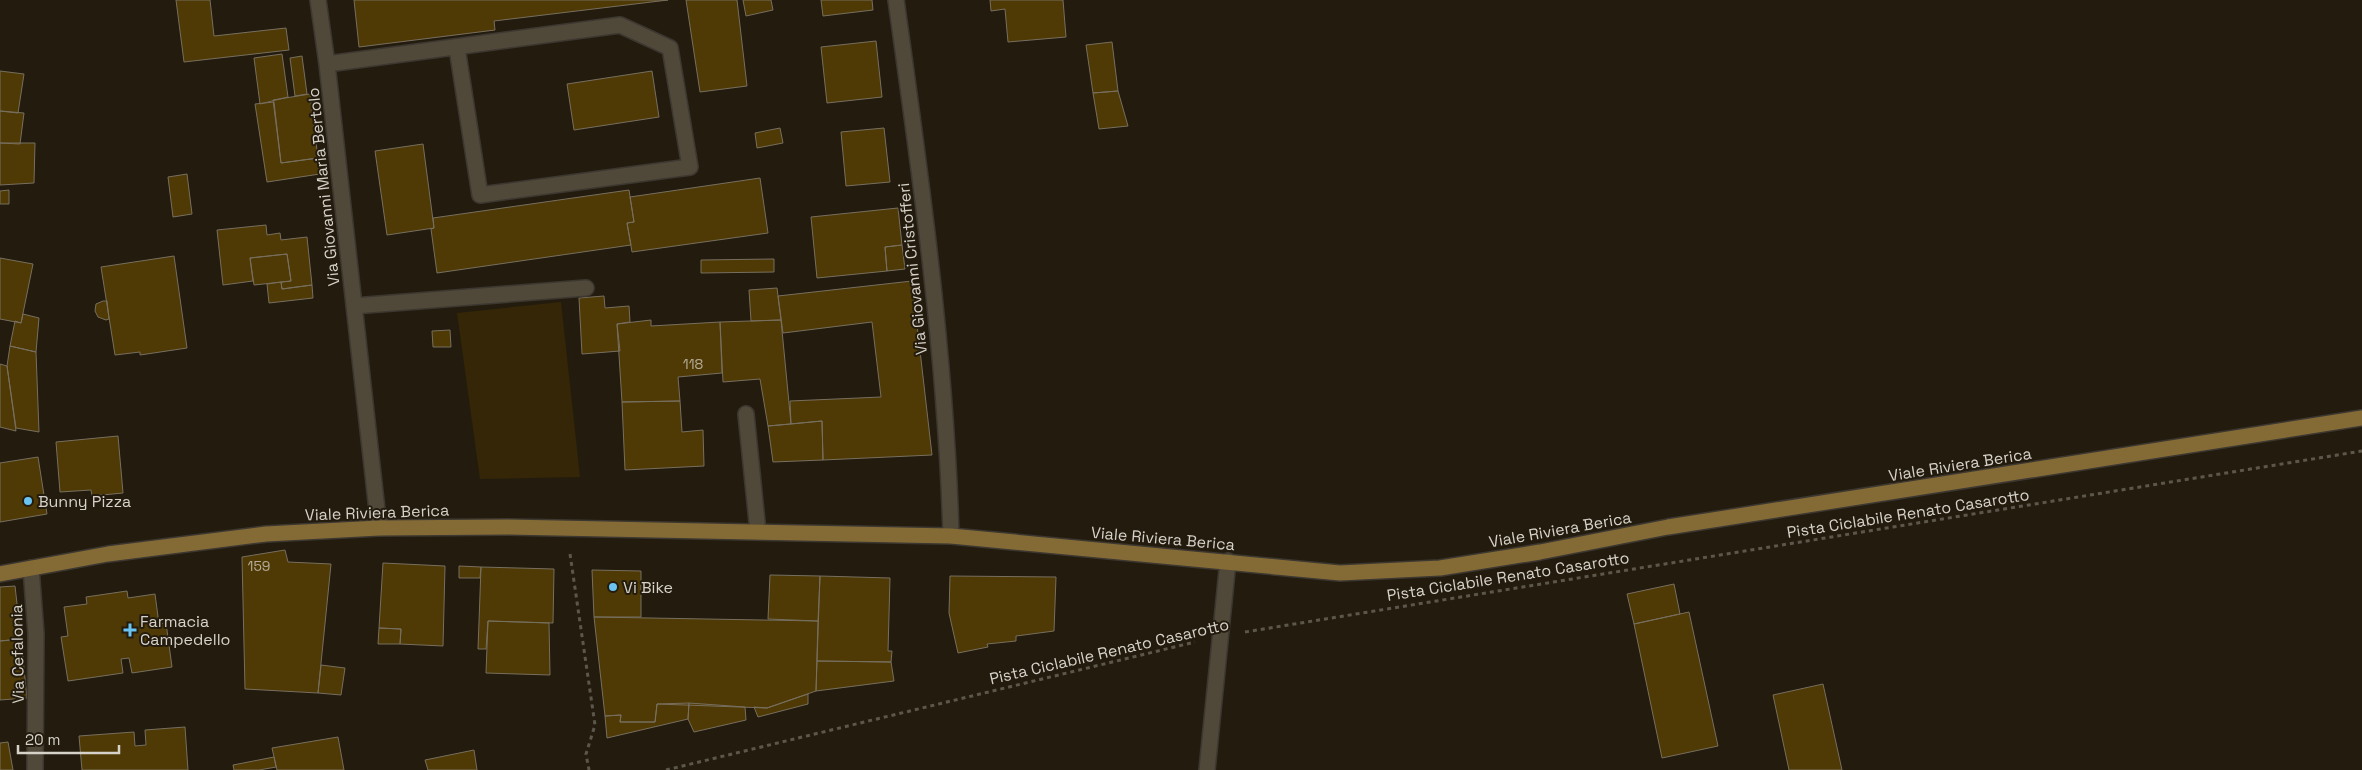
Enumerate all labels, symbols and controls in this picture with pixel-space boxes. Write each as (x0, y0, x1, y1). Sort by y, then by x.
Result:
street label: Via Giovanni Maria Bertolo (303, 87, 344, 287)
street label: Via Giovanni Cristofferi (893, 182, 932, 356)
house number: 118 (683, 355, 703, 373)
street label: Viale Riviera Berica (1887, 443, 2033, 486)
street label: Pista Ciclabile Renato Casarotto (1785, 484, 2031, 543)
place label: Bunny Pizza (38, 491, 131, 512)
marker: Bunny Pizza (22, 495, 34, 507)
street label: Viale Riviera Berica (304, 499, 450, 526)
street label: Viale Riviera Berica (1487, 507, 1633, 552)
street label: Viale Riviera Berica (1090, 522, 1236, 555)
street label: Pista Ciclabile Renato Casarotto (1385, 547, 1631, 606)
house number: 159 (248, 557, 270, 575)
place label: Vi Bike (623, 577, 673, 598)
marker: Vi Bike (607, 581, 619, 593)
street label: Via Cefalonia (6, 604, 29, 704)
place label: Farmacia Campedello (140, 611, 231, 650)
street label: Pista Ciclabile Renato Casarotto (987, 614, 1231, 689)
marker: Farmacia Campedello (124, 624, 136, 636)
scale bar (18, 722, 119, 754)
text: 20 m (25, 730, 60, 749)

